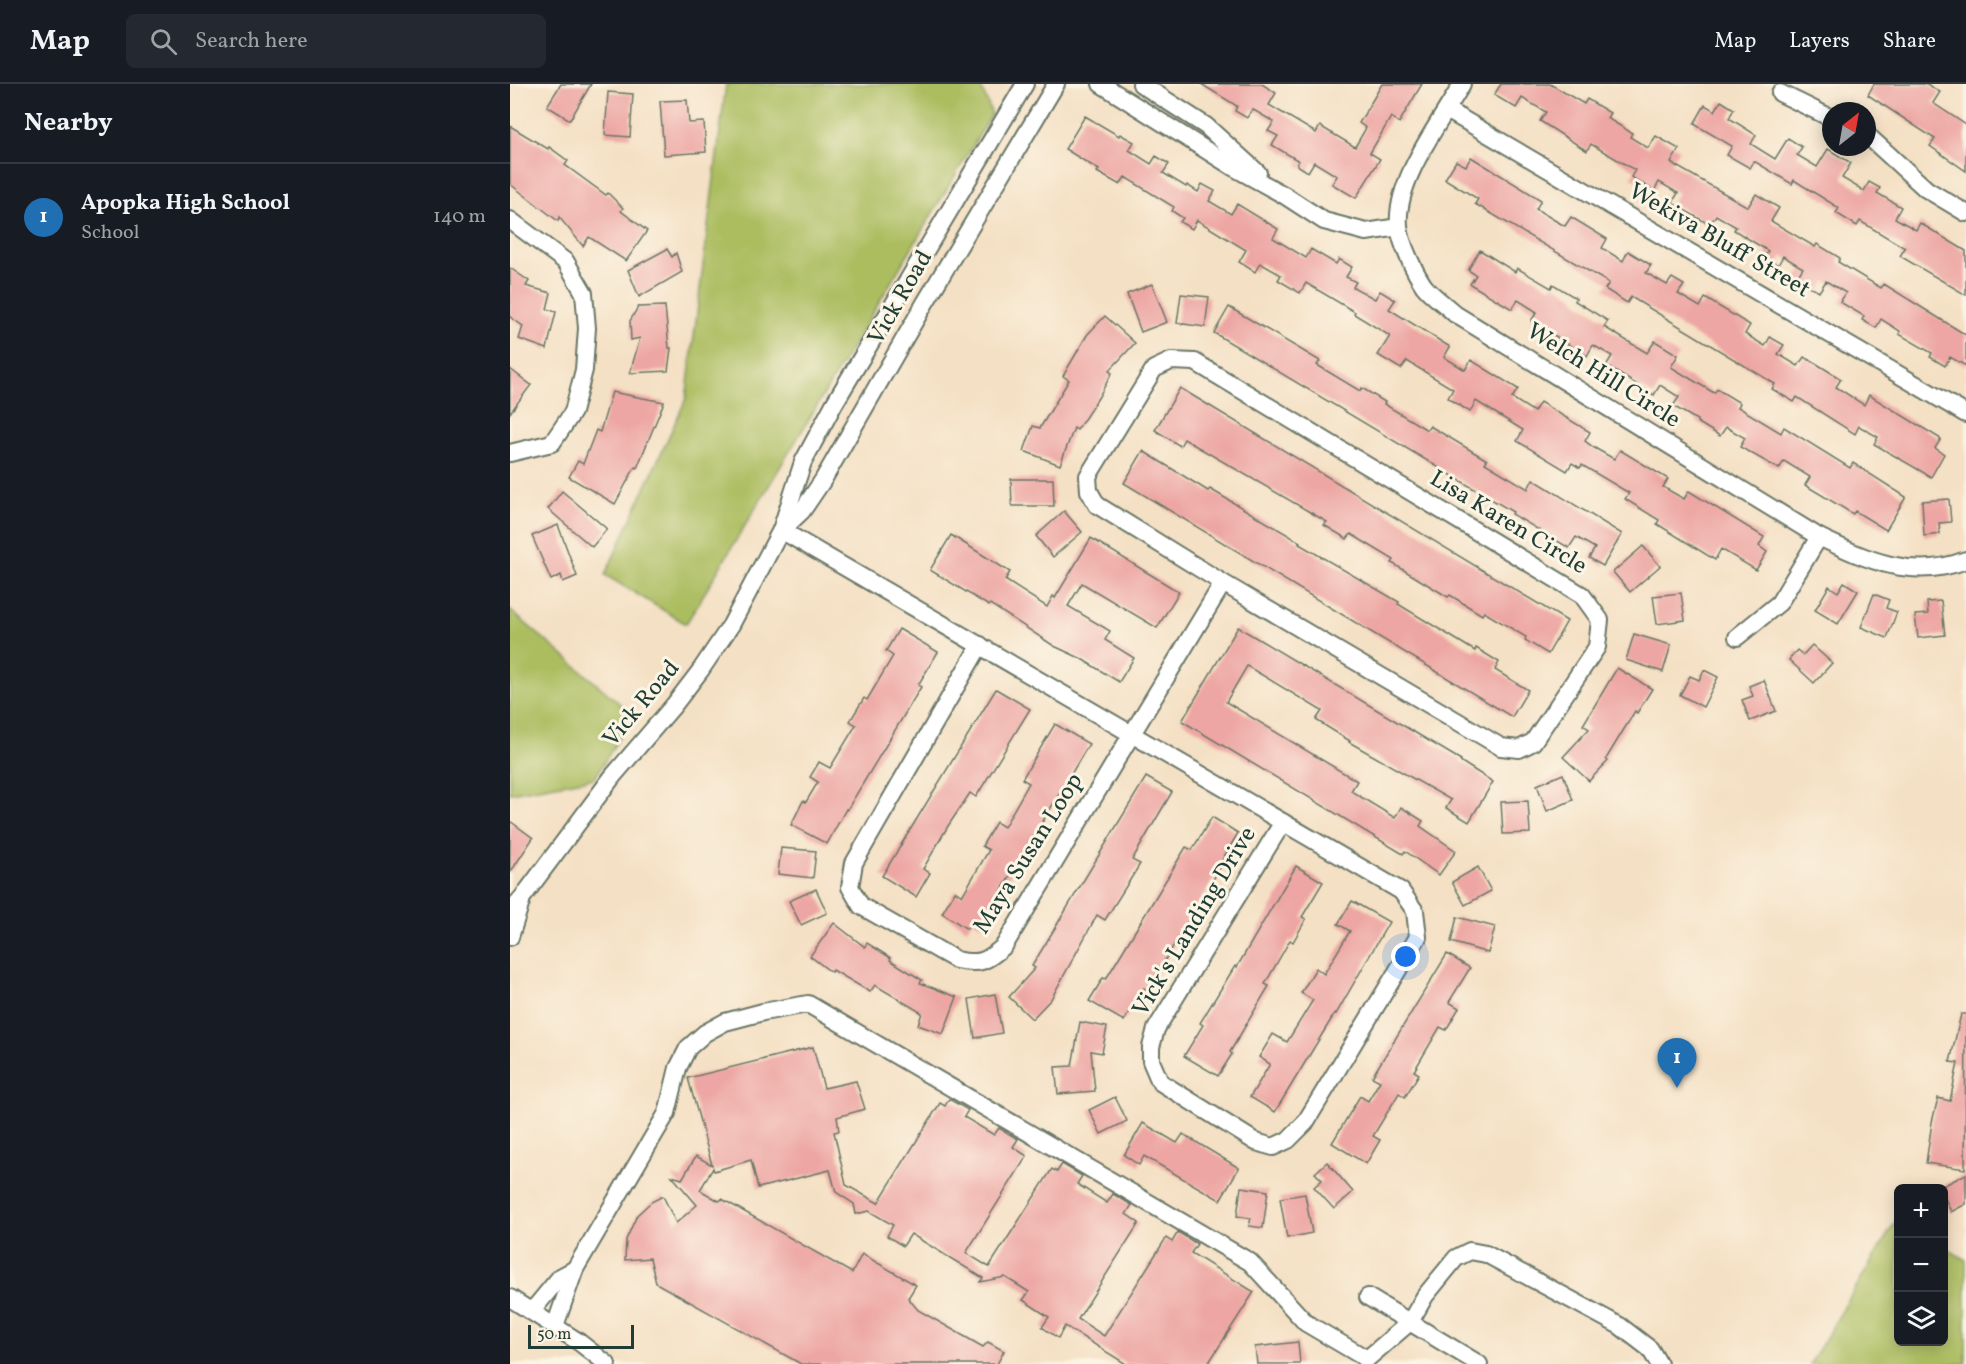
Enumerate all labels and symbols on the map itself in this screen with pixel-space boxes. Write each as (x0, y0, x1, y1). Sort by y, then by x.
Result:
north arrow (1822, 102, 1876, 156)
street label: Wekiva Bluff Street (1622, 175, 1816, 307)
street label: Vick Road (860, 244, 942, 352)
street label: Welch Hill Circle (1519, 315, 1687, 437)
street label: Lisa Karen Circle (1423, 463, 1593, 583)
street label: Vick Road (595, 653, 689, 755)
street label: Maya Susan Loop (966, 767, 1092, 941)
street label: Vick's Landing Drive (1125, 821, 1265, 1023)
your location (1391, 942, 1420, 971)
pin: 1 (1658, 1038, 1696, 1088)
scale bar (528, 1322, 634, 1350)

